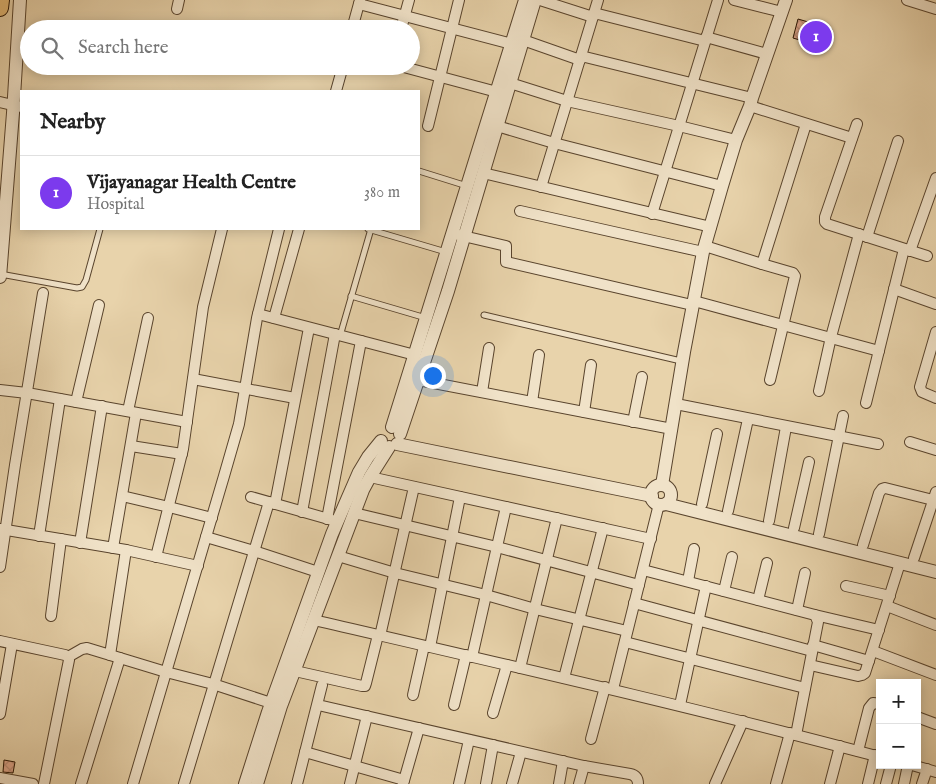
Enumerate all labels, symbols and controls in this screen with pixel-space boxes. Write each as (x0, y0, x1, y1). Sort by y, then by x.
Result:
pin: 1 (800, 18, 832, 56)
search box (20, 20, 420, 75)
icon: search (38, 34, 66, 62)
text: Search here (78, 36, 169, 60)
text: Nearby (40, 109, 105, 136)
text: Vijayanagar Health Centre (87, 171, 296, 195)
text: 1 (53, 183, 59, 203)
text: 380 m (364, 183, 400, 203)
text: Hospital (87, 195, 144, 215)
your location (420, 363, 446, 389)
map controls (876, 679, 921, 769)
button: + (876, 679, 921, 724)
button: − (876, 724, 921, 769)

